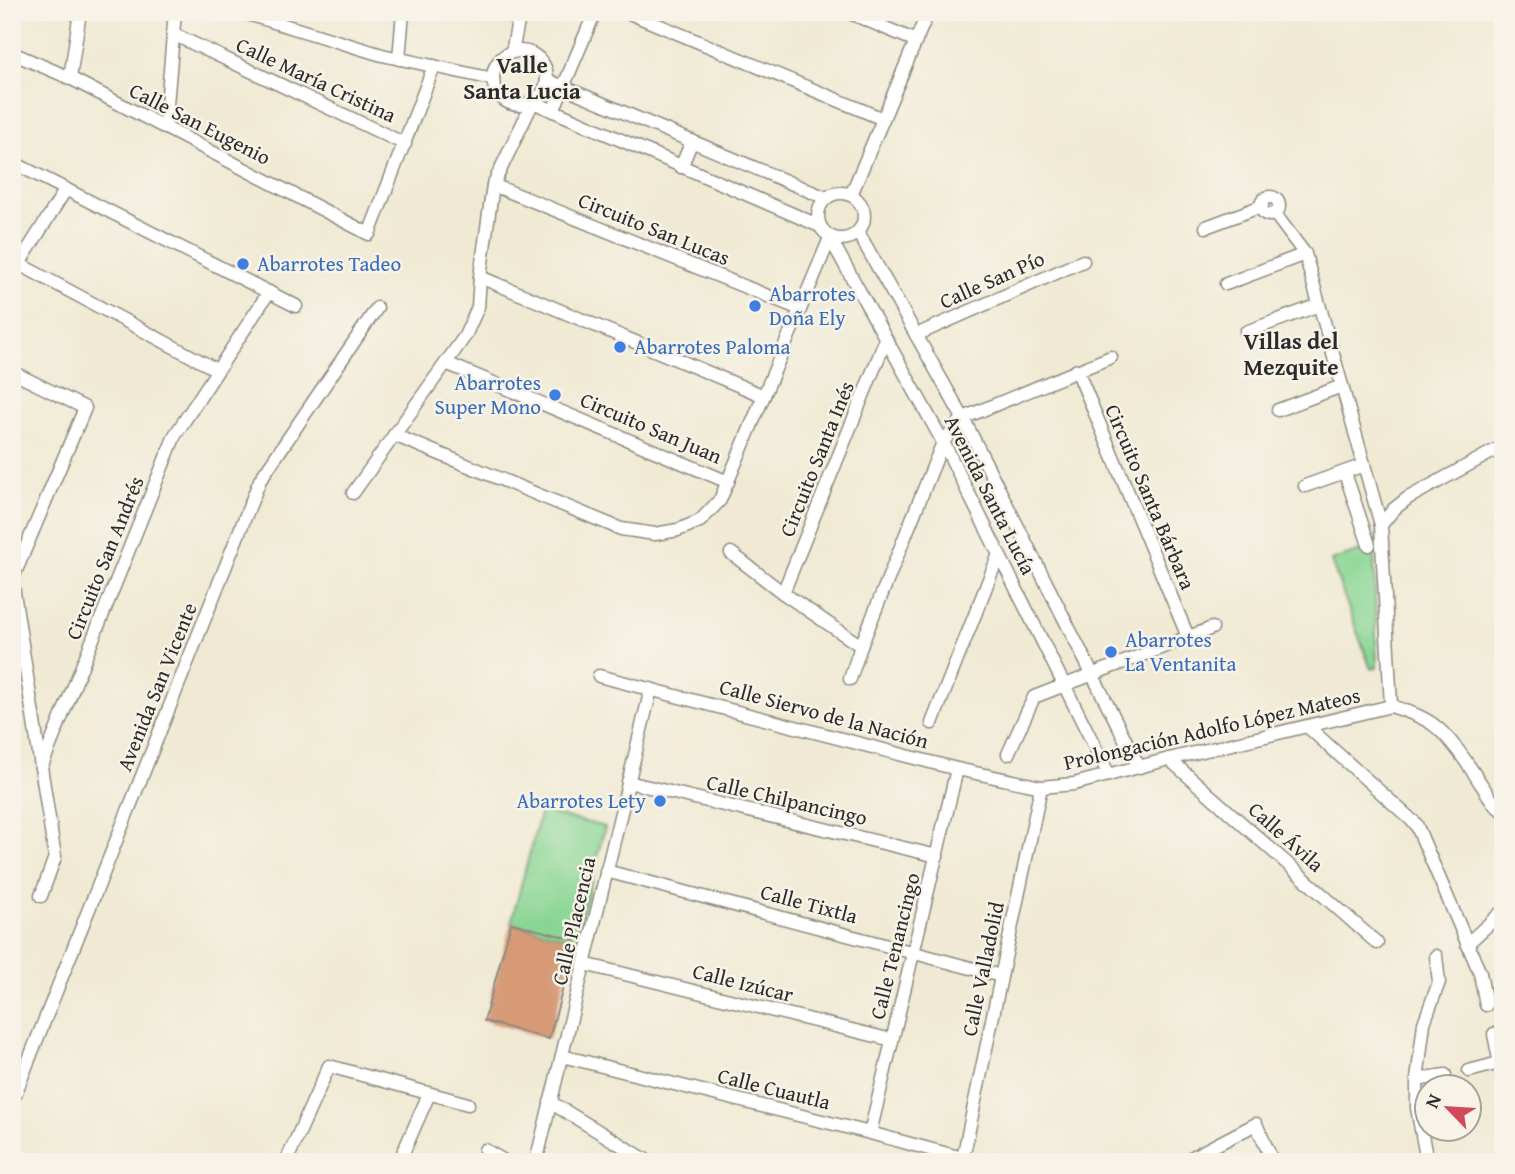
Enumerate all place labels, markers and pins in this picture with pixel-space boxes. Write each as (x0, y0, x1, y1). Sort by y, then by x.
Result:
place label: Abarrotes Tadeo (257, 248, 401, 279)
marker: Abarrotes Tadeo (235, 256, 251, 272)
place label: Abarrotes Doña Ely (769, 278, 856, 333)
marker: Abarrotes Doña Ely (747, 298, 763, 314)
place label: Abarrotes Paloma (634, 331, 790, 362)
marker: Abarrotes Paloma (612, 339, 628, 355)
place label: Abarrotes Super Mono (434, 367, 541, 422)
marker: Abarrotes Super Mono (547, 387, 563, 403)
place label: Abarrotes La Ventanita (1125, 624, 1236, 679)
marker: Abarrotes La Ventanita (1103, 644, 1119, 660)
place label: Abarrotes Lety (517, 785, 647, 816)
marker: Abarrotes Lety (652, 793, 668, 809)

